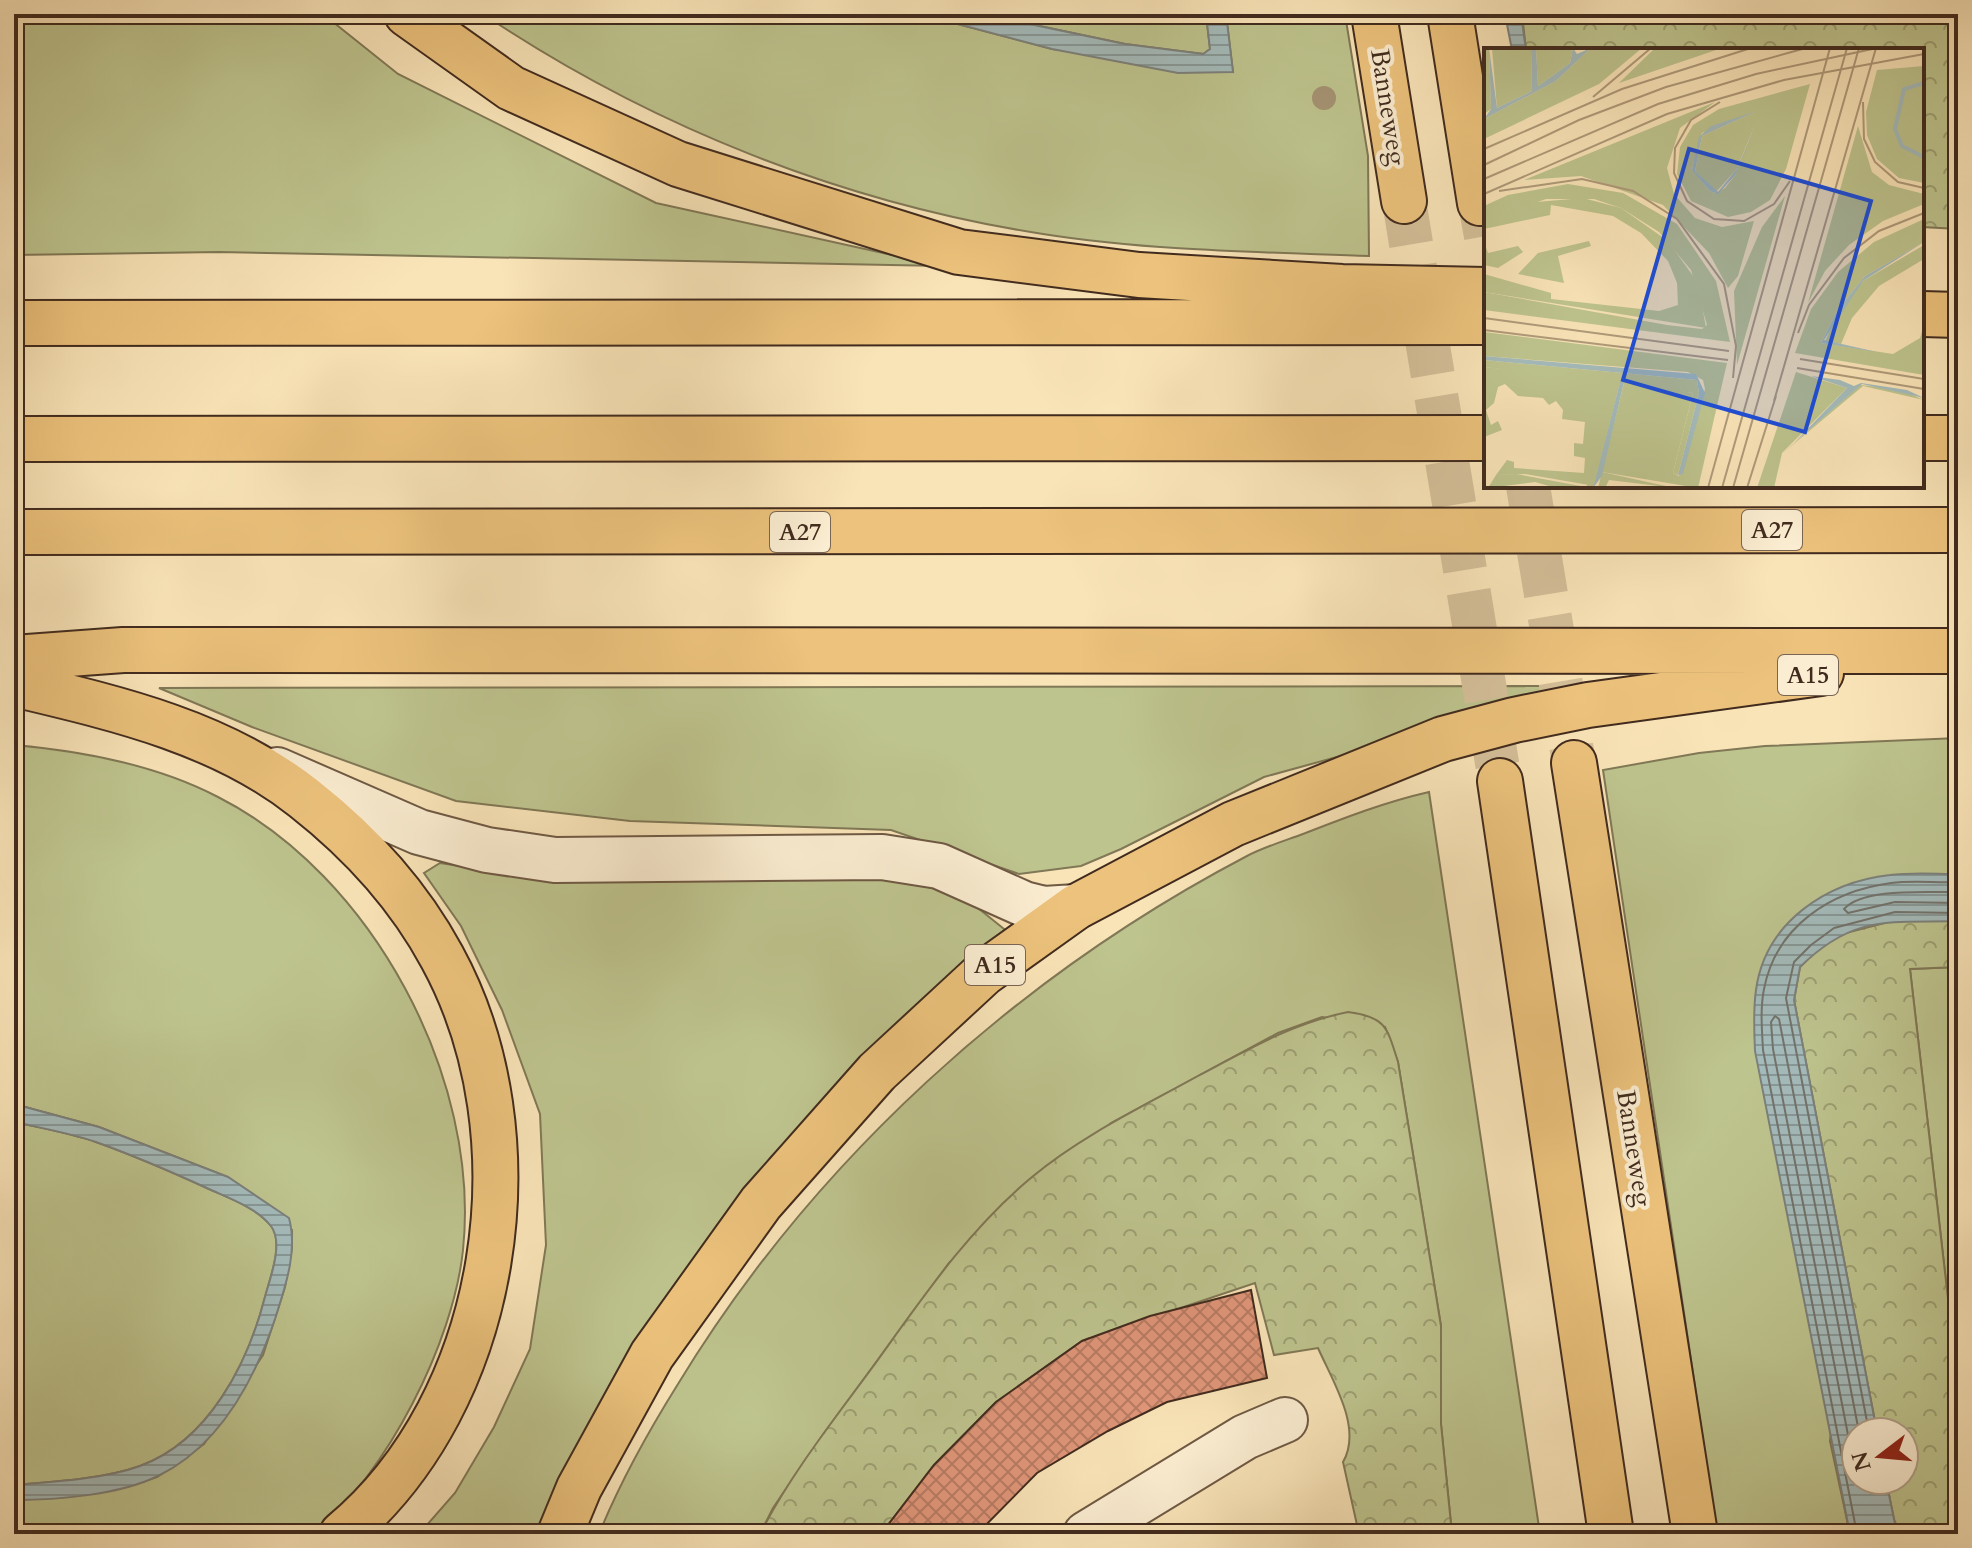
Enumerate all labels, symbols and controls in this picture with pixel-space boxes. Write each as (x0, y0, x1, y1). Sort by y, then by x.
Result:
street label: Banneweg (1362, 46, 1415, 168)
inset map (1484, 48, 1924, 488)
road number: A27 (1742, 510, 1802, 550)
road number: A27 (770, 512, 830, 552)
road number: A15 (1778, 655, 1838, 695)
road number: A15 (965, 945, 1025, 985)
street label: Banneweg (1608, 1087, 1661, 1209)
north arrow (1840, 1416, 1920, 1496)
text: N (1845, 1448, 1879, 1475)

